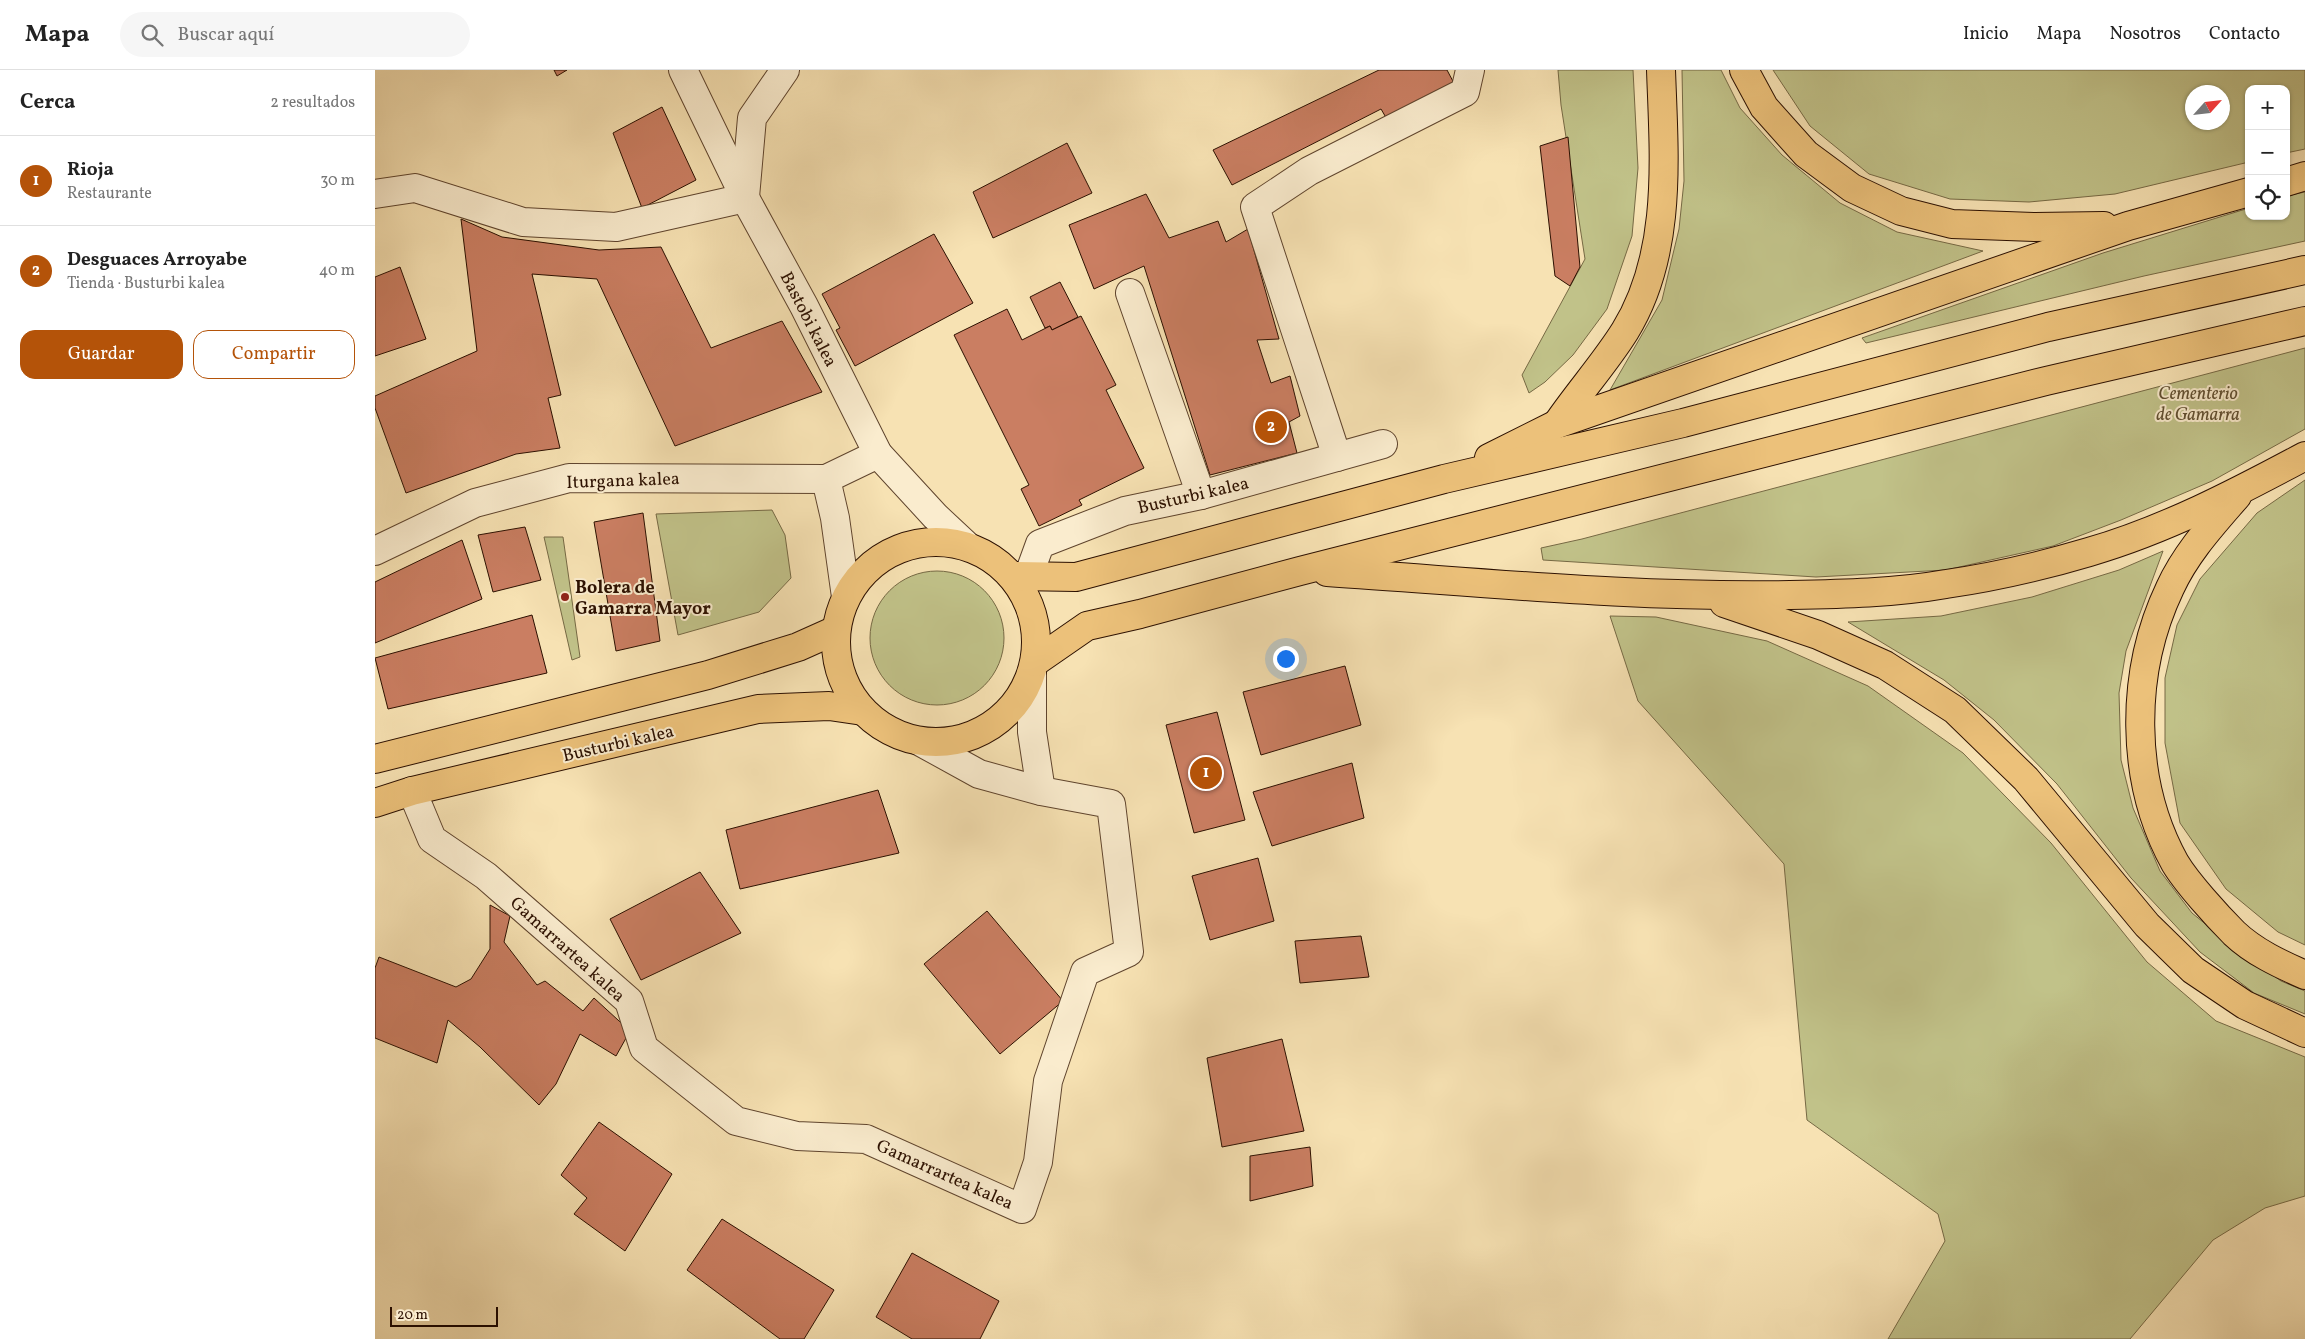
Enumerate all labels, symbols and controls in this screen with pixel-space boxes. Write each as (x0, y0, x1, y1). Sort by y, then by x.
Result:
search box (120, 12, 470, 57)
text: Mapa (25, 18, 90, 52)
icon: search (138, 21, 166, 49)
text: Buscar aquí (178, 22, 274, 48)
text: Inicio (1963, 22, 2009, 47)
text: Mapa (2037, 22, 2082, 47)
text: Nosotros (2110, 22, 2181, 47)
text: Contacto (2209, 22, 2280, 47)
north arrow (2185, 85, 2230, 130)
map controls (2245, 85, 2290, 220)
button: + (2245, 85, 2290, 130)
text: Cerca (20, 88, 75, 117)
text: 2 resultados (270, 92, 355, 114)
button: − (2245, 130, 2290, 175)
text: Rioja (67, 157, 114, 183)
text: 1 (33, 170, 39, 192)
text: 30 m (320, 170, 355, 192)
button: locate (2245, 175, 2290, 220)
text: Restaurante (67, 183, 152, 205)
text: Desguaces Arroyabe (67, 247, 247, 273)
text: 2 (32, 260, 40, 282)
text: 40 m (319, 260, 355, 282)
street label: Bastobi kalea (773, 268, 842, 372)
text: Tienda · Busturbi kalea (67, 273, 225, 295)
button: Guardar (20, 330, 183, 379)
button: Compartir (193, 330, 355, 379)
park label: Cementerio de Gamarra (2156, 382, 2240, 428)
pin: 2 (1255, 408, 1287, 446)
street label: Iturgana kalea (566, 467, 680, 496)
street label: Busturbi kalea (1135, 471, 1252, 521)
place label: Bolera de Gamarra Mayor (575, 576, 711, 622)
marker: Bolera de Gamarra Mayor (559, 591, 571, 603)
your location (1273, 646, 1299, 672)
street label: Busturbi kalea (560, 719, 677, 769)
pin: 1 (1190, 754, 1222, 792)
street label: Gamarrartea kalea (504, 891, 630, 1009)
street label: Gamarrartea kalea (872, 1134, 1017, 1217)
scale bar (390, 1304, 497, 1327)
text: 20 m (397, 1306, 428, 1325)

